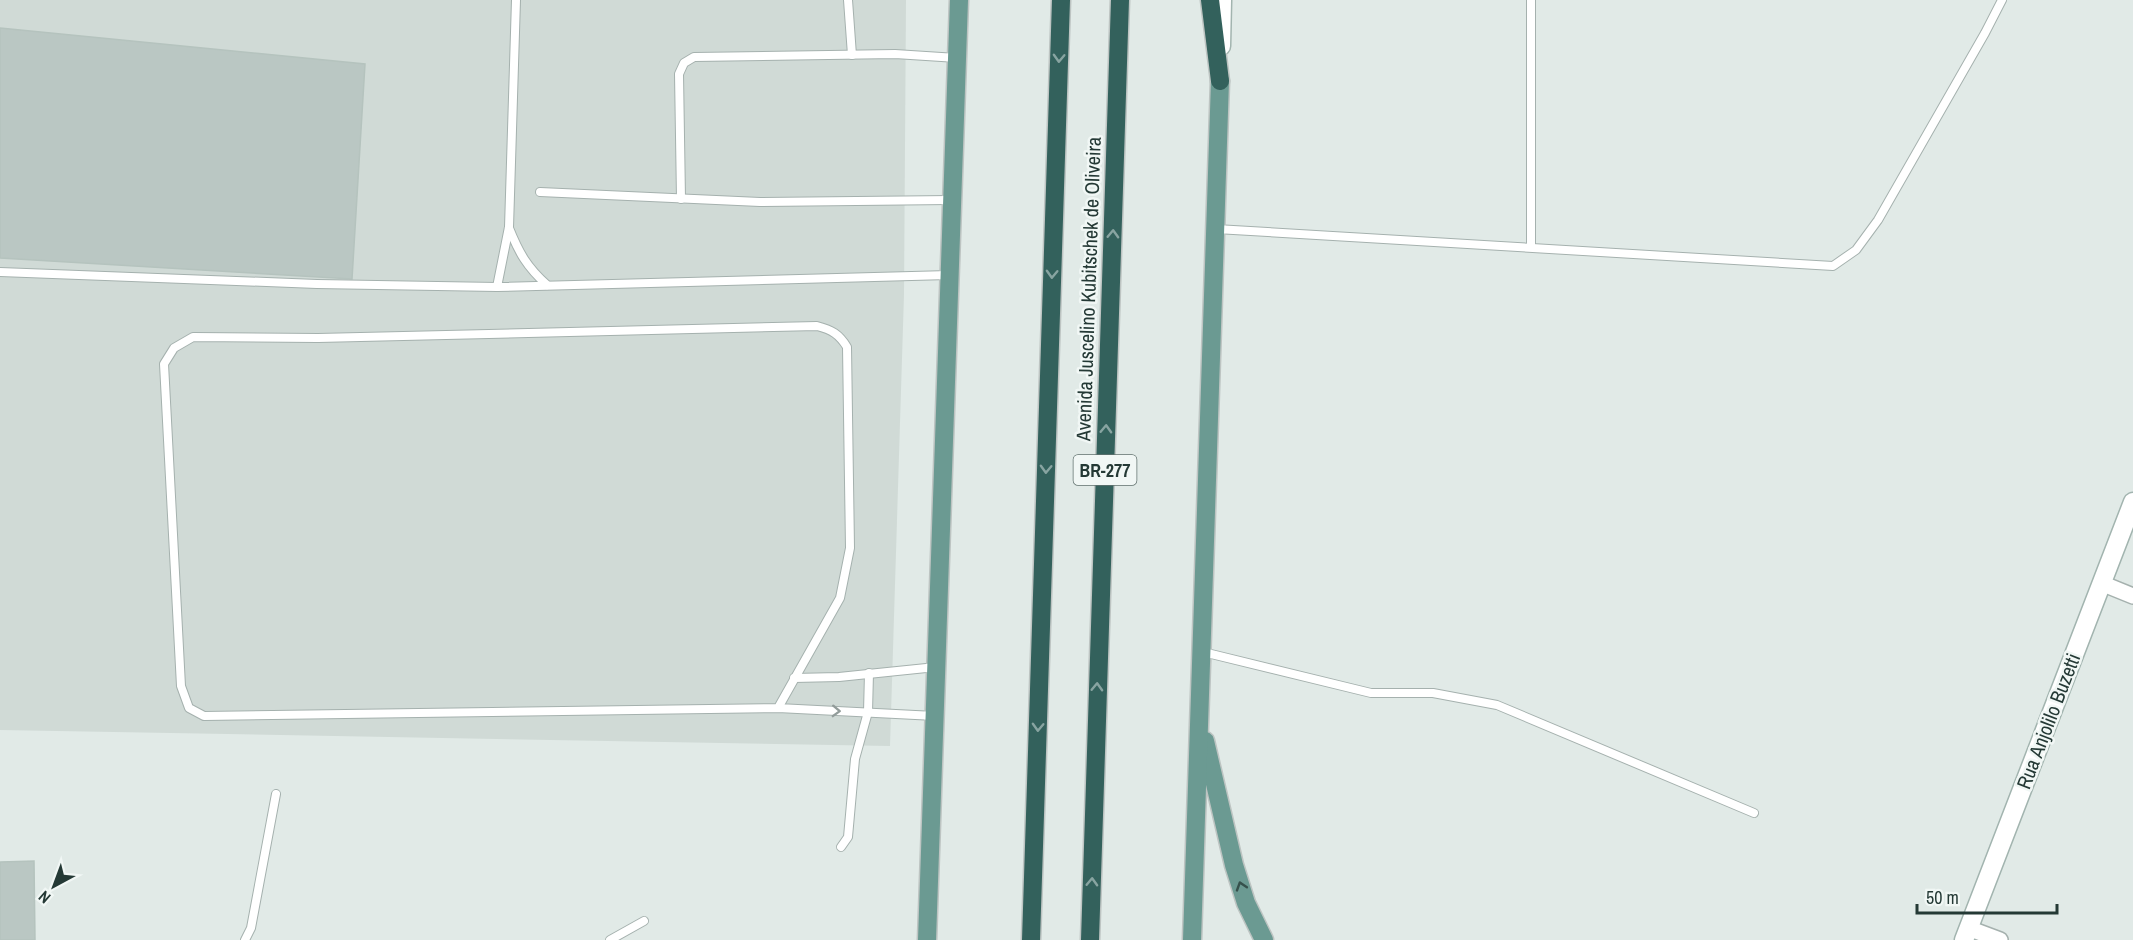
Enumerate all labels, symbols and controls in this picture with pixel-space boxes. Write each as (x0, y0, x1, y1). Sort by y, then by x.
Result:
one-way arrow (1053, 54, 1066, 63)
street label: Avenida Juscelino Kubitschek de Oliveira (1069, 137, 1107, 442)
one-way arrow (1107, 229, 1119, 238)
one-way arrow (1046, 270, 1059, 279)
one-way arrow (1100, 424, 1112, 433)
road number: BR-277 (1074, 455, 1136, 485)
one-way arrow (1040, 465, 1052, 474)
street label: Rua Anjolilo Buzetti (2010, 649, 2086, 793)
one-way arrow (1091, 682, 1104, 691)
one-way arrow (832, 705, 841, 717)
one-way arrow (1031, 723, 1044, 732)
north arrow (24, 856, 84, 916)
one-way arrow (1085, 877, 1098, 886)
scale bar (1917, 877, 2056, 915)
one-way arrow (1236, 881, 1248, 892)
text: 50 m (1926, 885, 1959, 910)
text: N (33, 886, 55, 909)

